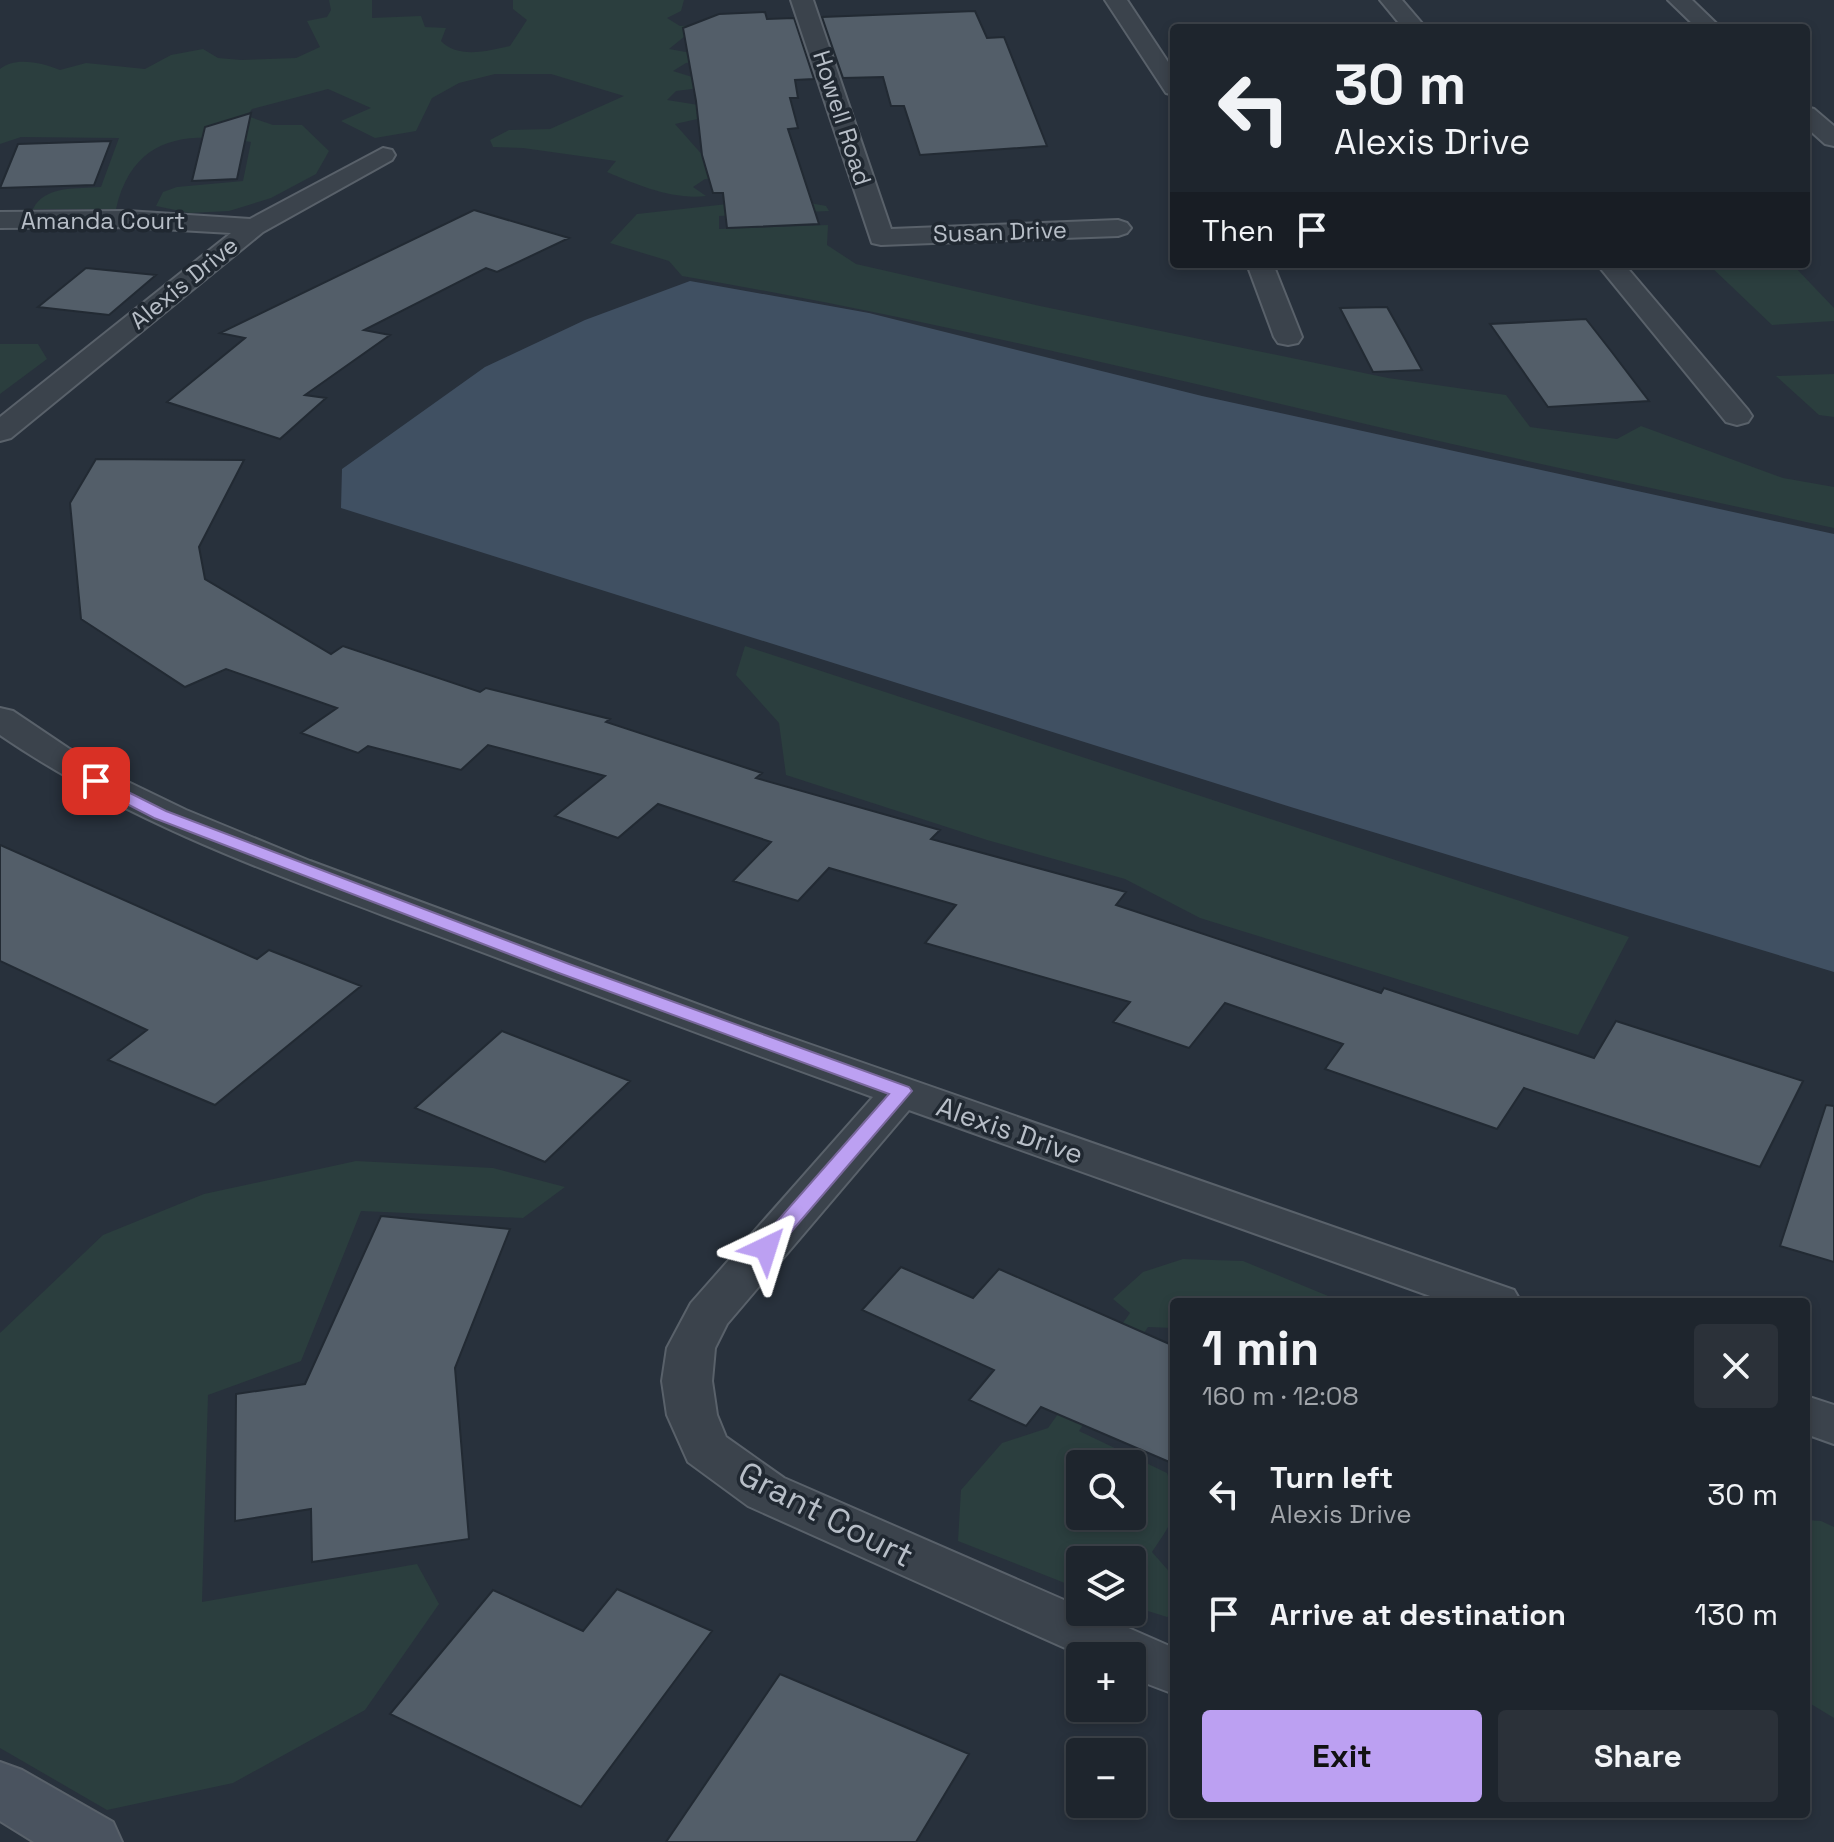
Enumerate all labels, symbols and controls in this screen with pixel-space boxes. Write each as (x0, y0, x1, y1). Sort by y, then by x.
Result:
street label: Howell Road (806, 46, 879, 189)
text: 30 m (1334, 49, 1466, 120)
icon: left (1202, 56, 1306, 160)
text: Alexis Drive (1334, 119, 1530, 165)
street label: Amanda Court (21, 205, 185, 236)
icon: arrive (1290, 208, 1334, 252)
text: Then (1202, 211, 1274, 250)
street label: Susan Drive (932, 214, 1068, 249)
street label: Alexis Drive (123, 229, 244, 336)
pin (62, 747, 130, 815)
icon: arrive (74, 759, 118, 803)
street label: Alexis Drive (932, 1088, 1088, 1172)
position arrow (724, 1206, 808, 1290)
text: 1 min (1202, 1318, 1319, 1379)
button: close (1694, 1324, 1778, 1408)
text: 160 m · 12:08 (1202, 1379, 1359, 1413)
map controls (1066, 1450, 1146, 1818)
button: search (1066, 1450, 1146, 1530)
street label: Grant Court (731, 1452, 921, 1577)
text: Turn left (1270, 1458, 1393, 1497)
icon: left (1202, 1472, 1246, 1516)
text: 30 m (1707, 1475, 1778, 1514)
text: Alexis Drive (1270, 1497, 1412, 1531)
button: layers (1066, 1546, 1146, 1626)
icon: arrive (1202, 1592, 1246, 1636)
text: Arrive at destination (1270, 1595, 1566, 1634)
text: 130 m (1695, 1595, 1778, 1634)
button: + (1066, 1642, 1146, 1722)
button: Exit (1202, 1710, 1482, 1802)
button: Share (1498, 1710, 1778, 1802)
button: − (1066, 1738, 1146, 1818)

